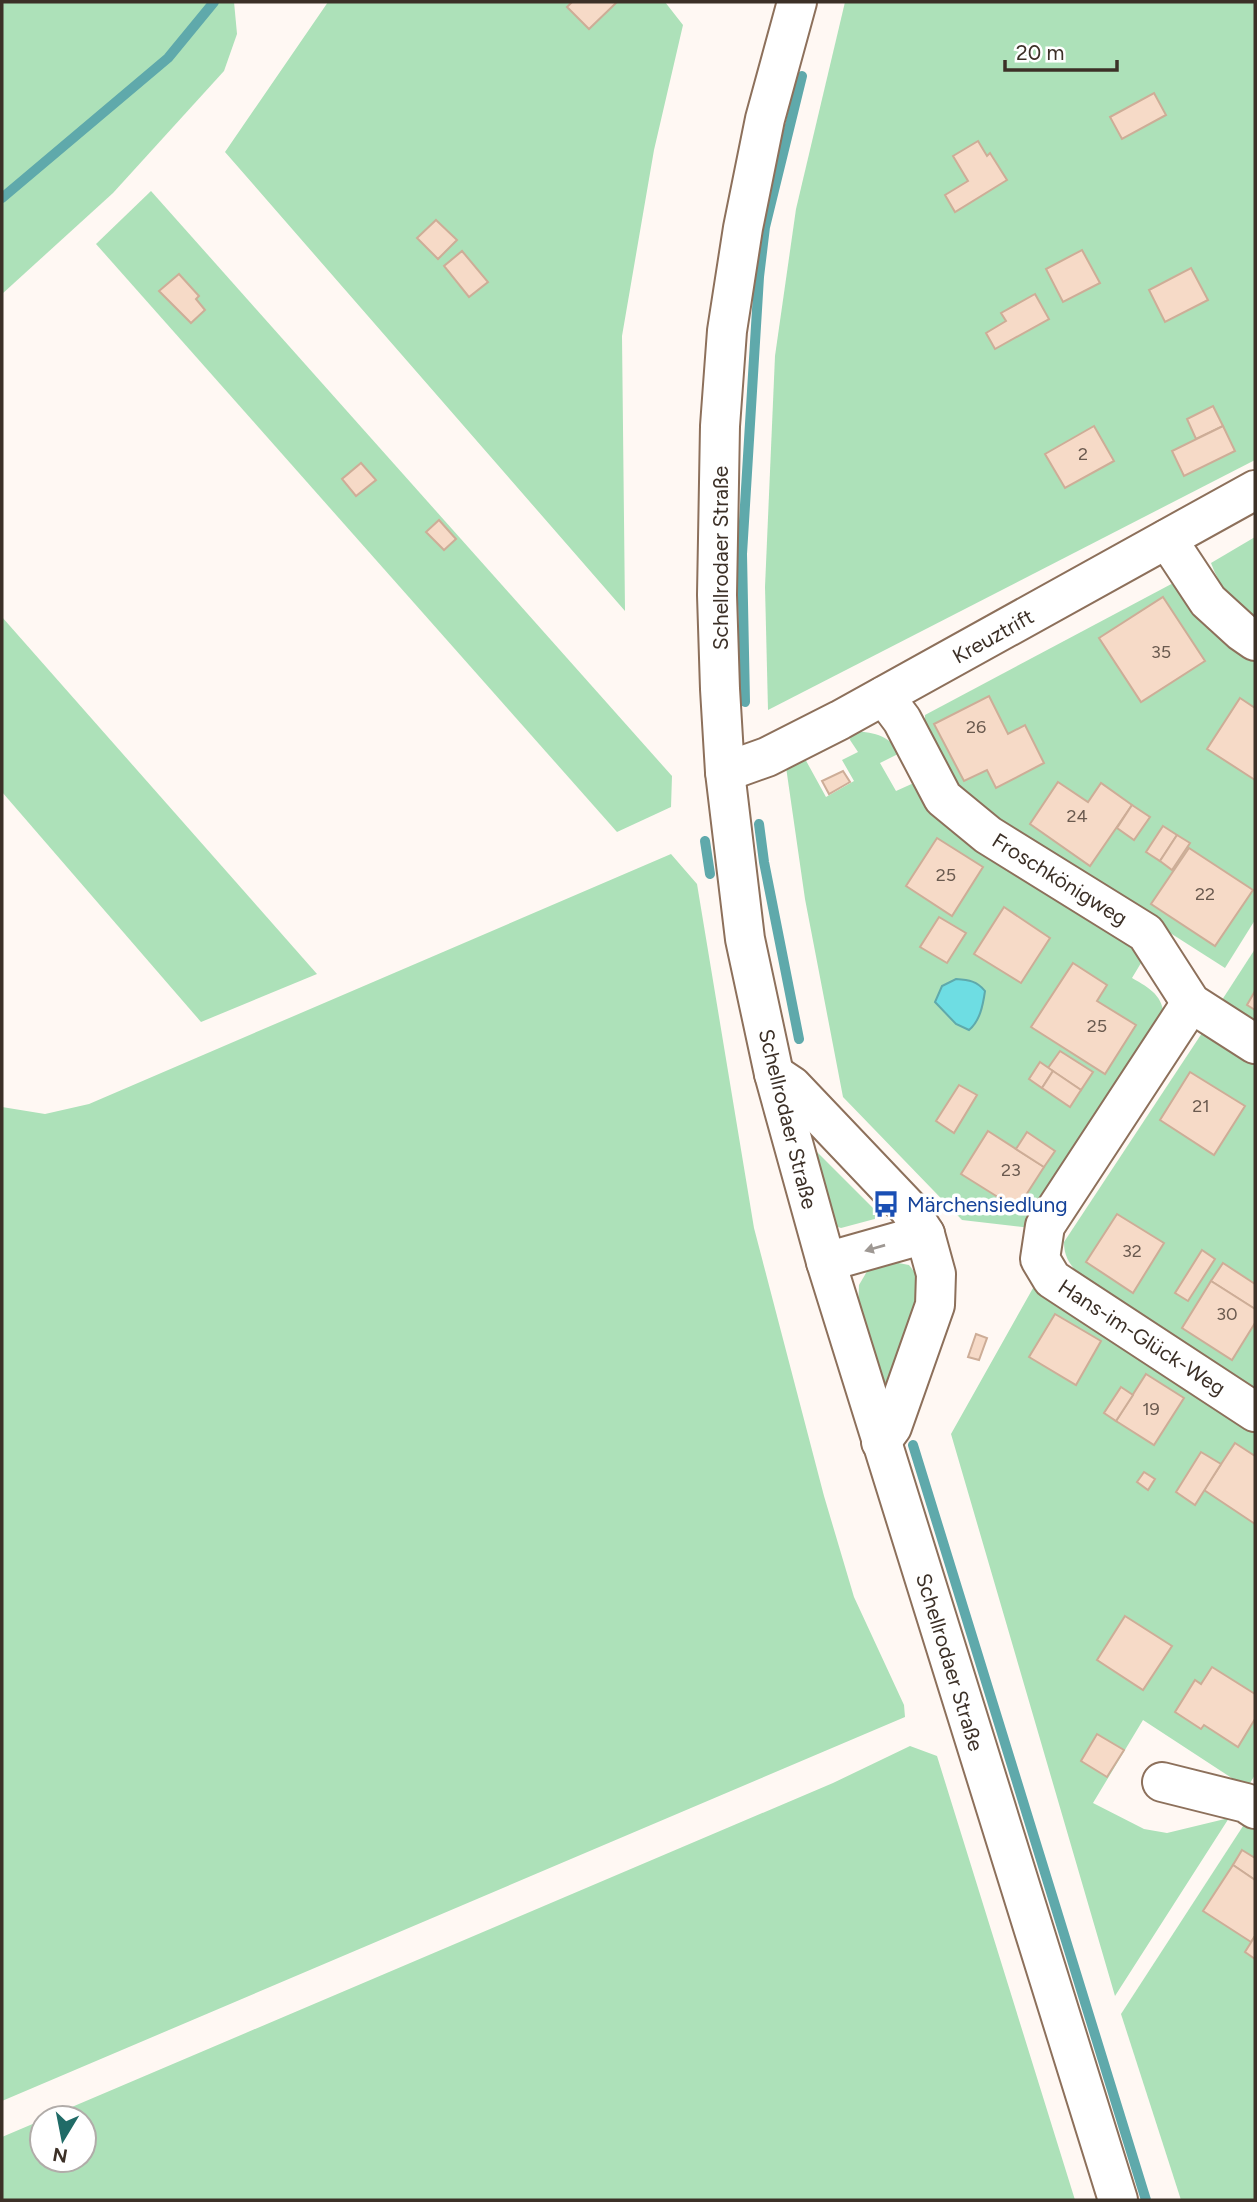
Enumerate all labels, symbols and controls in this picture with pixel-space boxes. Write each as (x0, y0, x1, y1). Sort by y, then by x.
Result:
scale bar (1005, 28, 1117, 72)
text: 20 m (1016, 40, 1064, 65)
house number: 2 (1078, 443, 1088, 465)
street label: Schellrodaer Straße (708, 466, 733, 650)
street label: Kreuztrift (948, 603, 1038, 668)
house number: 35 (1151, 641, 1171, 663)
house number: 26 (966, 716, 986, 738)
house number: 24 (1066, 805, 1088, 827)
street label: Froschkönigweg (988, 827, 1132, 931)
house number: 25 (936, 864, 956, 886)
house number: 22 (1195, 883, 1215, 905)
house number: 25 (1087, 1015, 1107, 1037)
street label: Schellrodaer Straße (754, 1026, 822, 1212)
house number: 21 (1192, 1095, 1210, 1117)
house number: 23 (1001, 1159, 1021, 1181)
bus stop icon: Märchensiedlung (871, 1189, 901, 1219)
place label: Märchensiedlung (907, 1192, 1068, 1217)
house number: 32 (1122, 1240, 1142, 1262)
one-way arrow (865, 1244, 886, 1254)
street label: Hans-im-Glück-Weg (1054, 1274, 1230, 1400)
house number: 30 (1216, 1303, 1238, 1325)
house number: 19 (1142, 1398, 1160, 1420)
street label: Schellrodaer Straße (911, 1570, 989, 1754)
north arrow (28, 2104, 98, 2174)
text: N (51, 2143, 69, 2168)

